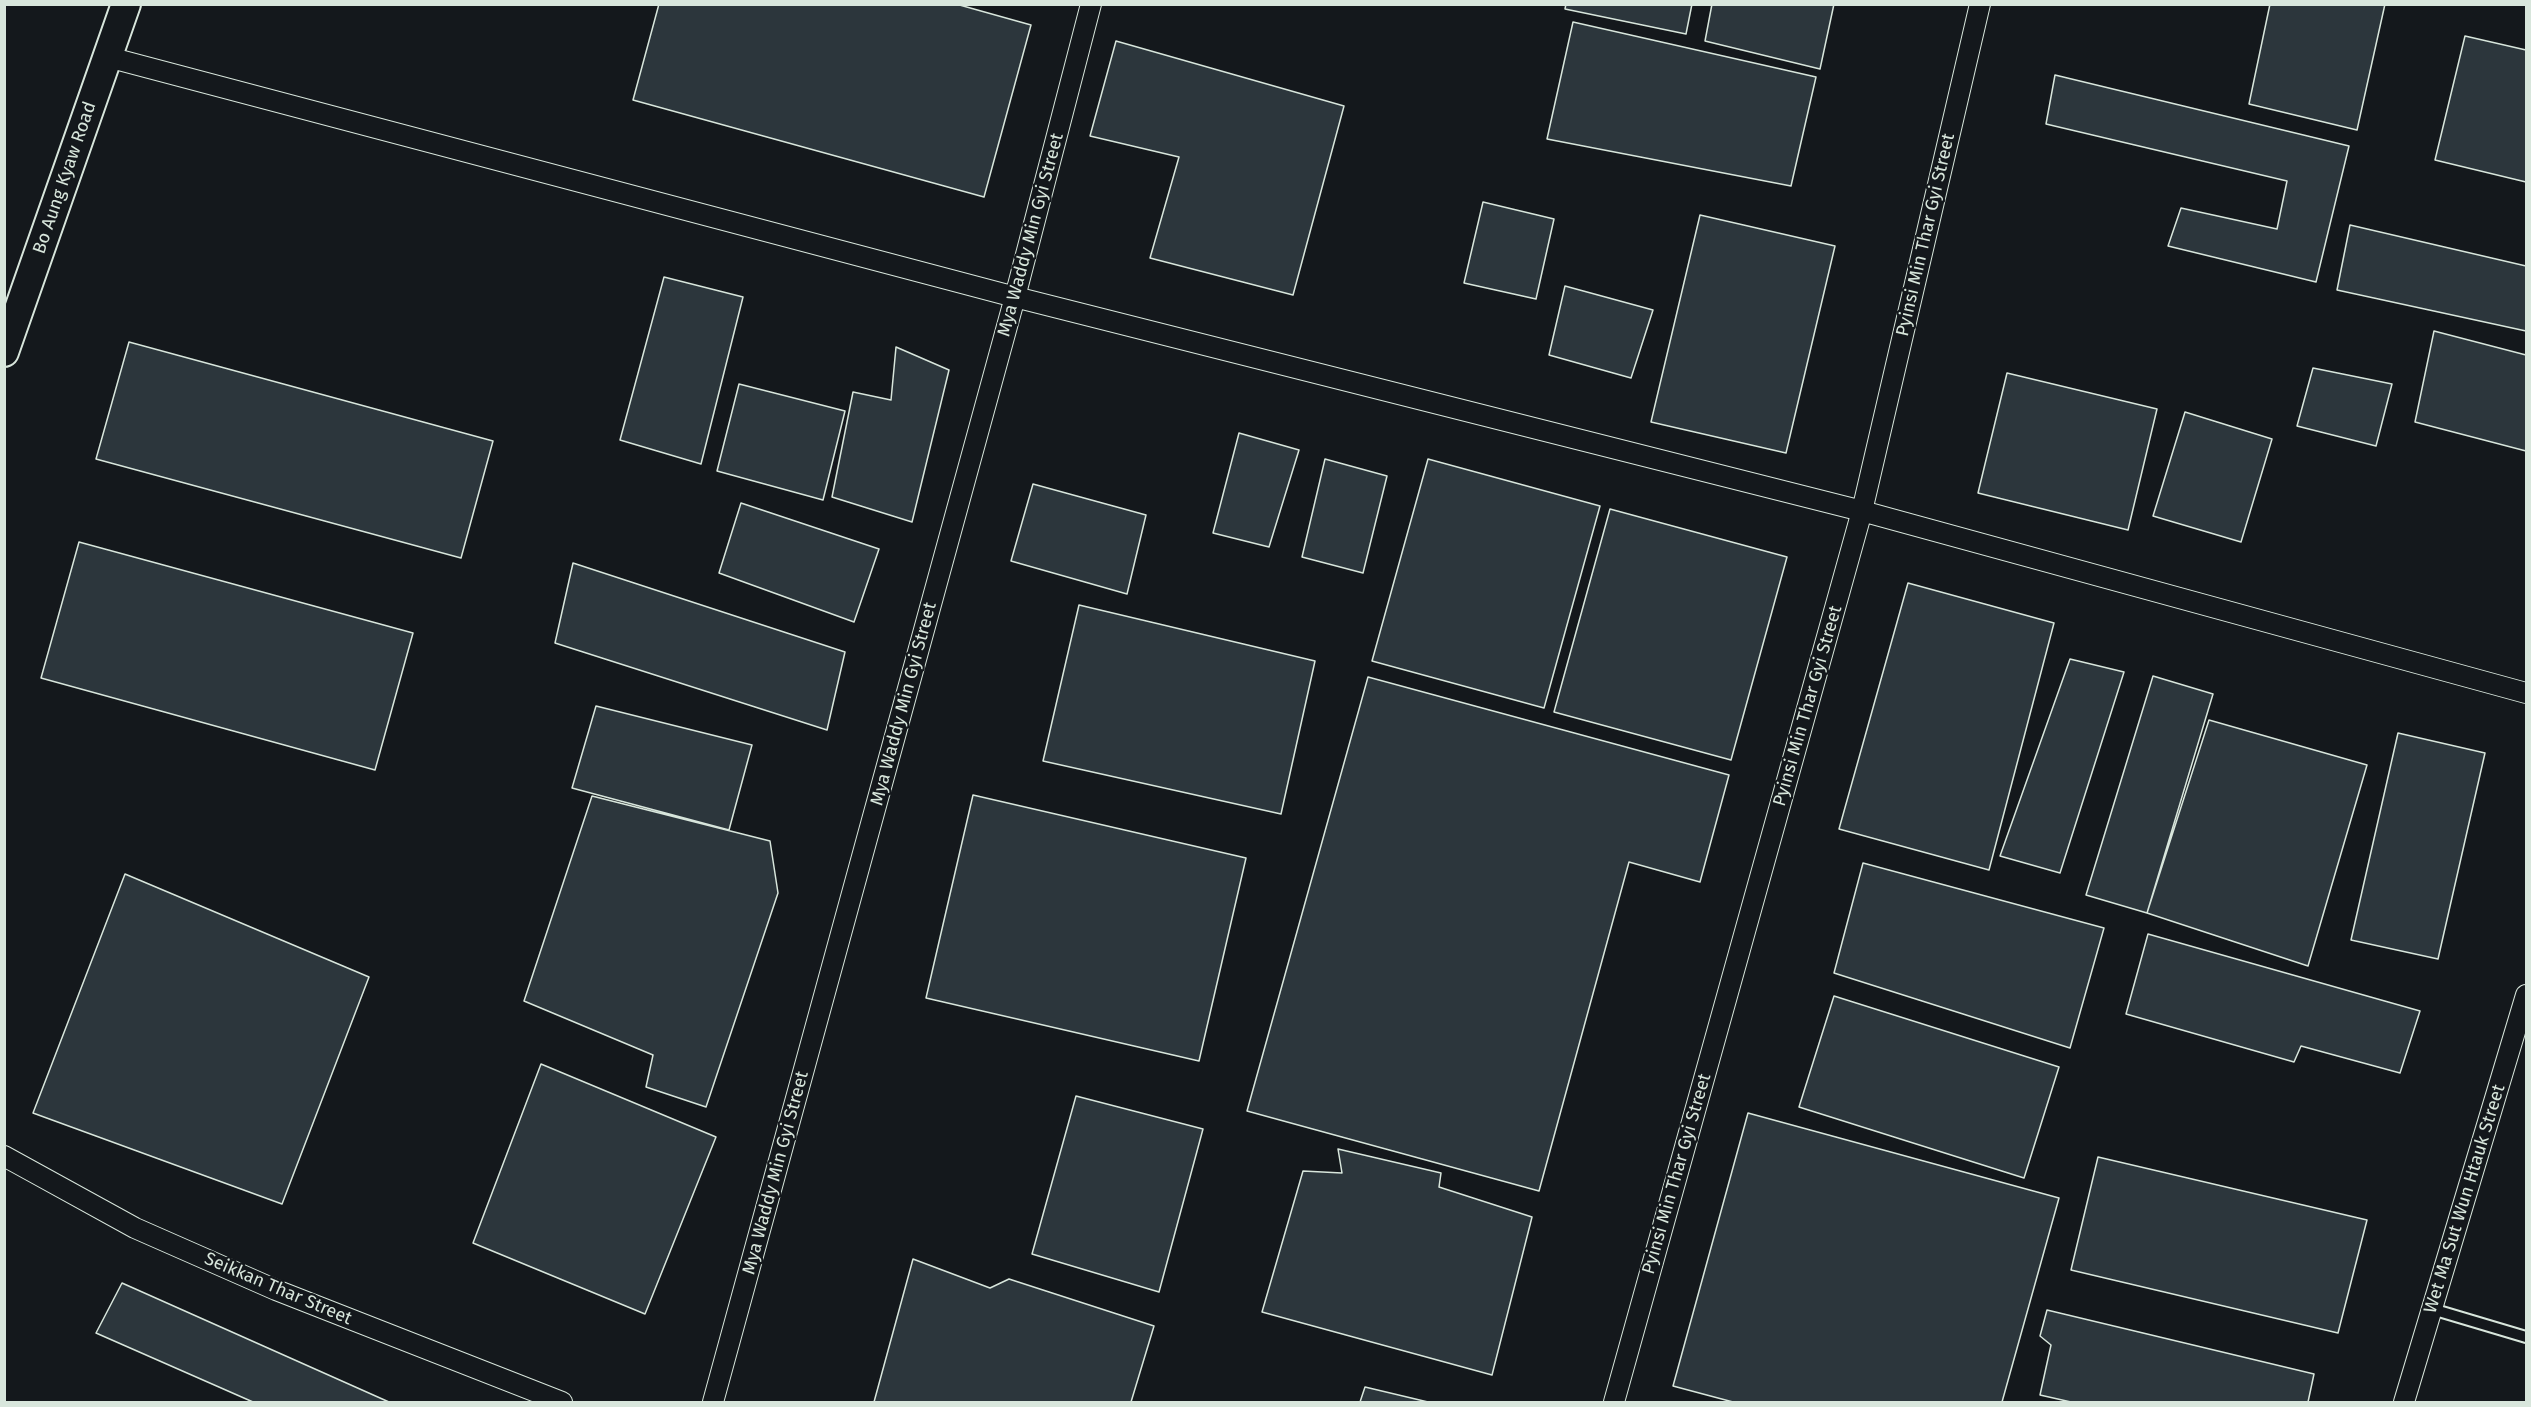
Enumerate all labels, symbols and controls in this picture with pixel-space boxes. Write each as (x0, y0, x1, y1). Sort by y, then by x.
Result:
street label: Bo Aung Kyaw Road (29, 99, 101, 257)
street label: Mya Waddy Min Gyi Street (993, 131, 1069, 339)
street label: Pyinsi Min Thar Gyi Street (1892, 131, 1960, 339)
street label: Mya Waddy Min Gyi Street (866, 600, 942, 808)
street label: Pyinsi Min Thar Gyi Street (1769, 603, 1847, 809)
street label: Mya Waddy Min Gyi Street (738, 1069, 814, 1277)
street label: Pyinsi Min Thar Gyi Street (1638, 1071, 1716, 1277)
street label: Wet Ma Sut Wun Htauk Street (2420, 1082, 2510, 1316)
street label: Seikkan Thar Street (201, 1248, 355, 1330)

